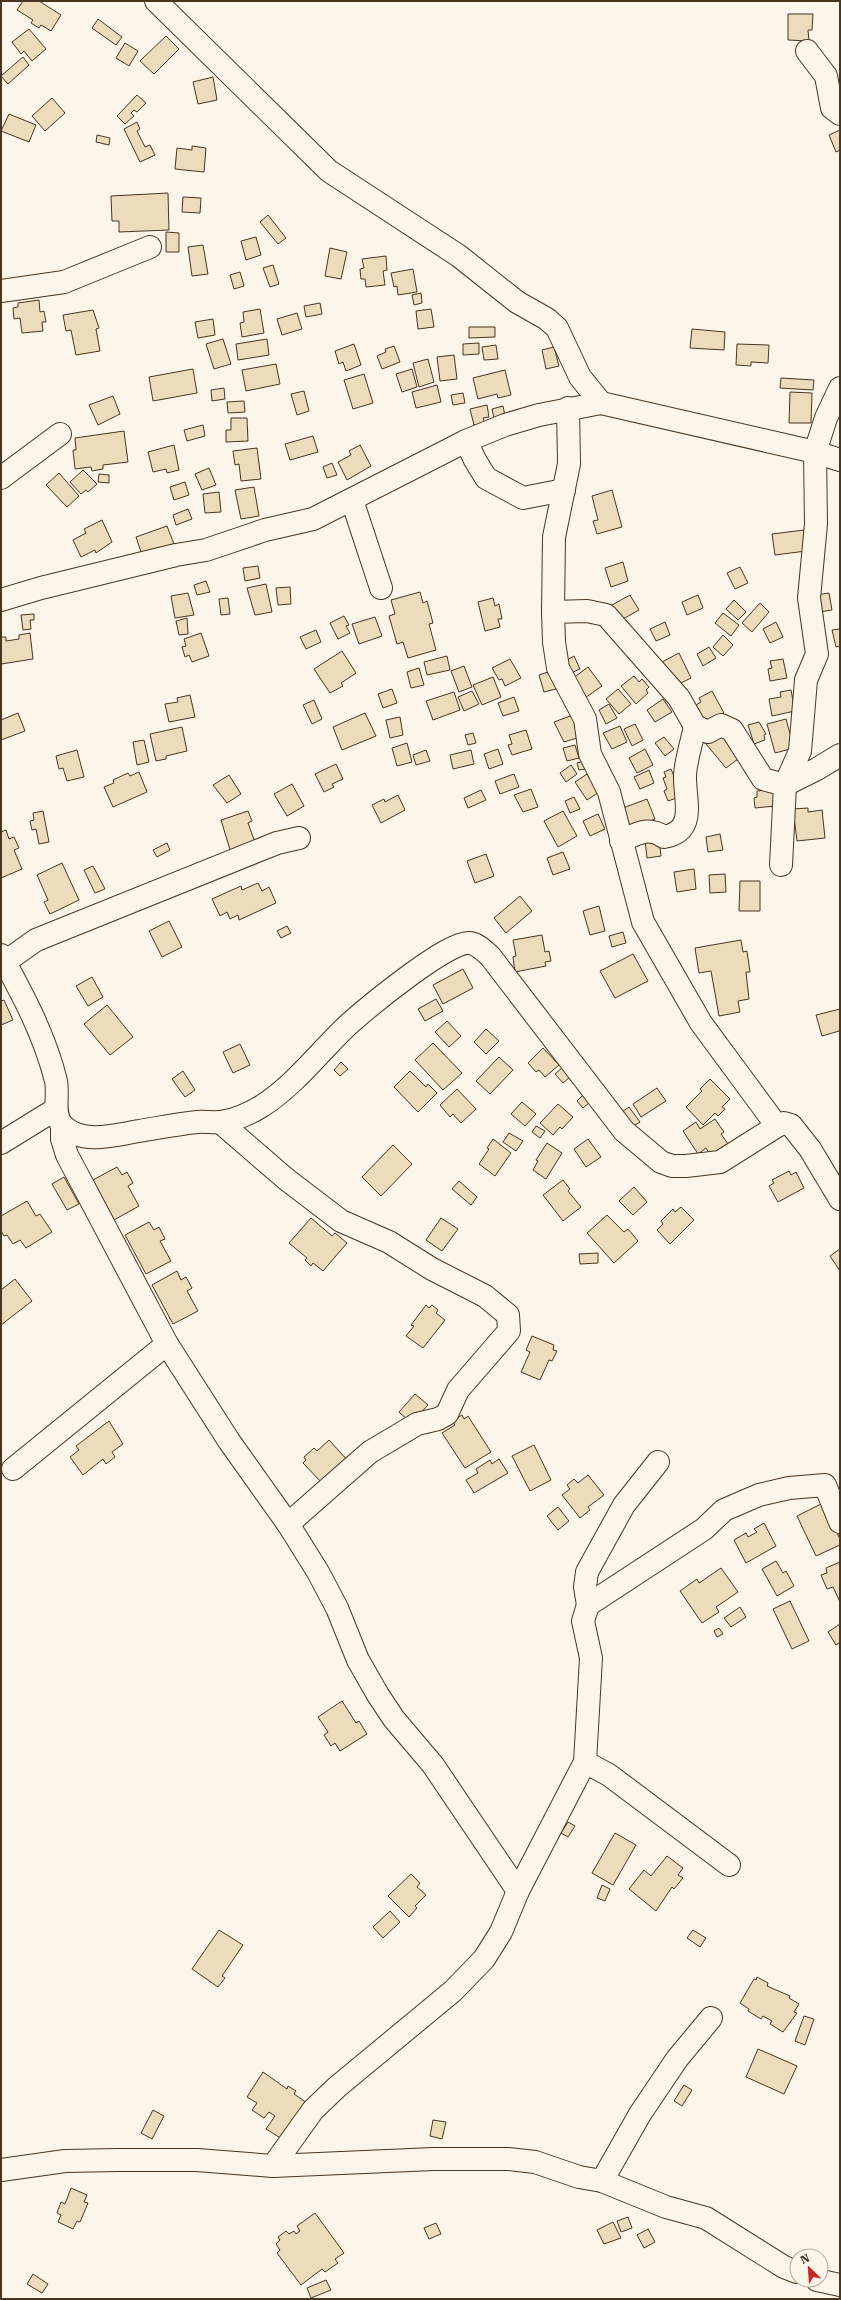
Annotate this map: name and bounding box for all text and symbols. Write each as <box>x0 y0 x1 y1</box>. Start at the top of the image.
north arrow <box>789 2248 829 2288</box>
text: N <box>798 2251 812 2267</box>

